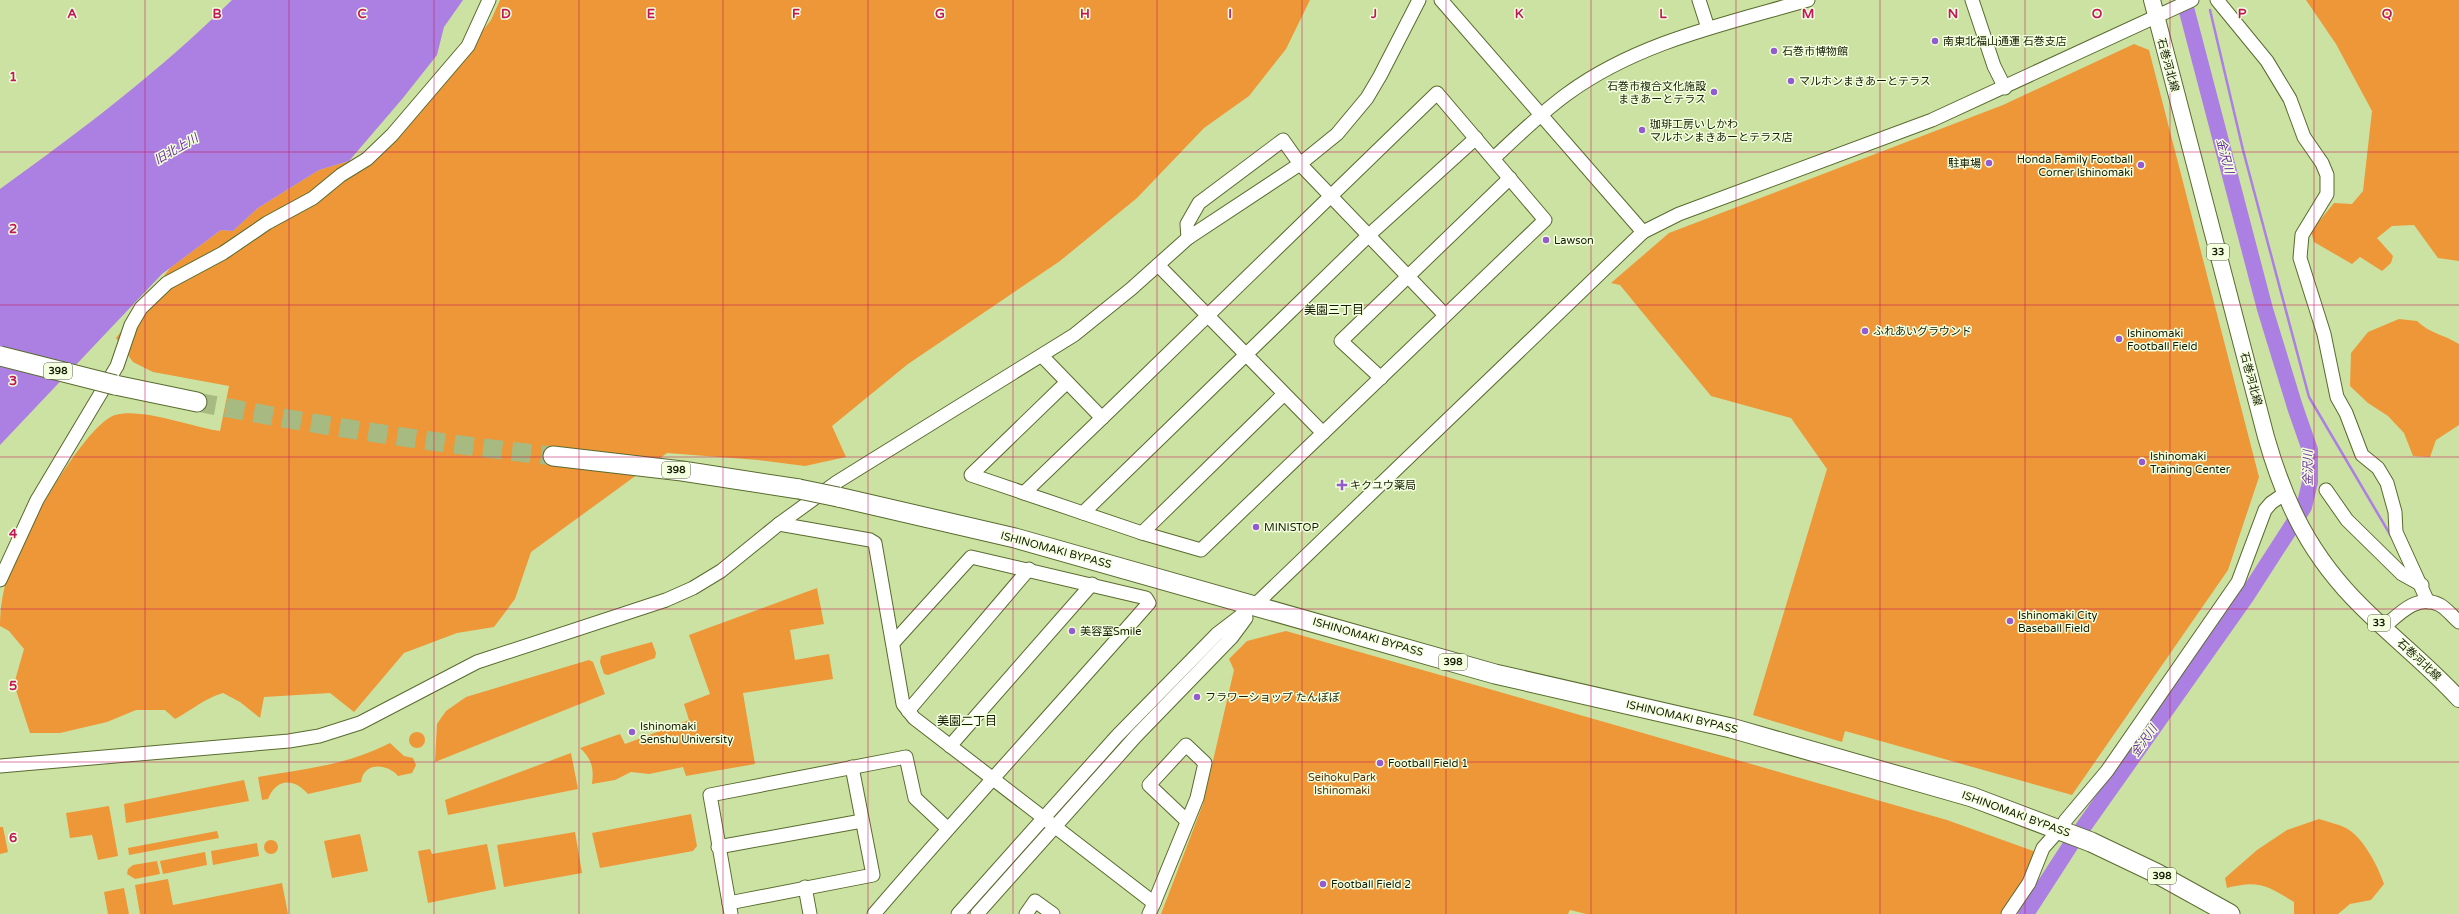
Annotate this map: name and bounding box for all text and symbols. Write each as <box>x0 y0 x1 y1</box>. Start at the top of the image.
text: A <box>67 6 77 22</box>
text: B <box>212 6 222 22</box>
text: C <box>357 6 367 22</box>
text: D <box>501 6 511 22</box>
text: E <box>647 6 655 22</box>
text: F <box>792 6 800 22</box>
text: G <box>935 6 945 22</box>
text: H <box>1080 6 1090 22</box>
text: I <box>1228 6 1232 22</box>
text: J <box>1370 6 1377 22</box>
text: K <box>1515 6 1524 22</box>
text: L <box>1659 6 1667 22</box>
text: M <box>1802 6 1814 22</box>
text: N <box>1948 6 1958 22</box>
text: O <box>2092 6 2103 22</box>
text: P <box>2238 6 2247 22</box>
text: Q <box>2382 6 2393 22</box>
place label: 南東北福山通運 石巻支店 <box>1943 35 2067 48</box>
marker: 南東北福山通運 石巻支店 <box>1930 36 1940 46</box>
street label: 石巻河北線 <box>2155 37 2181 93</box>
place label: 石巻市博物館 <box>1782 45 1848 58</box>
marker: 石巻市博物館 <box>1769 46 1779 56</box>
text: 1 <box>9 69 17 85</box>
place label: マルホンまきあーとテラス <box>1799 75 1931 88</box>
marker: マルホンまきあーとテラス <box>1786 76 1796 86</box>
place label: 石巻市複合文化施設 まきあーとテラス <box>1607 80 1706 106</box>
marker: 石巻市複合文化施設 まきあーとテラス <box>1709 87 1719 97</box>
place label: 珈琲工房いしかわ マルホンまきあーとテラス店 <box>1650 118 1793 144</box>
marker: 珈琲工房いしかわ マルホンまきあーとテラス店 <box>1637 125 1647 135</box>
water label: 旧北上川 <box>152 130 202 167</box>
water label: 金沢川 <box>2214 137 2237 177</box>
place label: Honda Family Football Corner Ishinomaki <box>2017 153 2133 179</box>
place label: 駐車場 <box>1948 157 1981 170</box>
marker: 駐車場 <box>1984 158 1994 168</box>
marker: Honda Family Football Corner Ishinomaki <box>2136 160 2146 170</box>
text: 2 <box>9 221 17 237</box>
place label: Lawson <box>1554 234 1594 247</box>
marker: Lawson <box>1541 235 1551 245</box>
road number: 33 <box>2207 244 2229 260</box>
district label: 美園三丁目 <box>1304 303 1364 317</box>
place label: ふれあいグラウンド <box>1873 325 1972 338</box>
marker: ふれあいグラウンド <box>1860 326 1870 336</box>
place label: Ishinomaki Football Field <box>2127 327 2198 353</box>
marker: Ishinomaki Football Field <box>2114 334 2124 344</box>
street label: 石巻河北線 <box>2238 351 2264 407</box>
road number: 398 <box>44 363 72 379</box>
text: 3 <box>9 373 17 389</box>
water label: 金沢川 <box>2301 448 2315 486</box>
place label: Ishinomaki Training Center <box>2150 450 2231 476</box>
marker: Ishinomaki Training Center <box>2137 457 2147 467</box>
road number: 398 <box>662 462 690 478</box>
place label: キクユウ薬局 <box>1350 479 1416 492</box>
marker: キクユウ薬局 <box>1337 480 1347 490</box>
place label: MINISTOP <box>1264 521 1319 534</box>
marker: MINISTOP <box>1251 522 1261 532</box>
text: 4 <box>9 526 18 542</box>
street label: ISHINOMAKI BYPASS <box>999 529 1113 571</box>
place label: Ishinomaki City Baseball Field <box>2018 609 2098 635</box>
street label: ISHINOMAKI BYPASS <box>1311 615 1425 659</box>
road number: 33 <box>2368 615 2390 631</box>
marker: Ishinomaki City Baseball Field <box>2005 616 2015 626</box>
place label: 美容室Smile <box>1080 625 1142 638</box>
marker: 美容室Smile <box>1067 626 1077 636</box>
street label: 石巻河北線 <box>2394 636 2444 684</box>
road number: 398 <box>1439 654 1467 670</box>
text: 5 <box>9 678 17 694</box>
place label: フラワーショップ たんぽぽ <box>1205 691 1340 704</box>
marker: フラワーショップ たんぽぽ <box>1192 692 1202 702</box>
street label: ISHINOMAKI BYPASS <box>1625 698 1739 736</box>
district label: 美園二丁目 <box>937 714 997 728</box>
place label: Ishinomaki Senshu University <box>640 720 733 746</box>
water label: 金沢川 <box>2128 721 2161 760</box>
marker: Ishinomaki Senshu University <box>627 727 637 737</box>
place label: Football Field 1 <box>1388 757 1468 770</box>
marker: Football Field 1 <box>1375 758 1385 768</box>
park label: Seihoku Park Ishinomaki <box>1308 771 1376 797</box>
street label: ISHINOMAKI BYPASS <box>1960 788 2072 840</box>
text: 6 <box>9 830 17 846</box>
road number: 398 <box>2148 868 2176 884</box>
place label: Football Field 2 <box>1331 878 1411 891</box>
marker: Football Field 2 <box>1318 879 1328 889</box>

